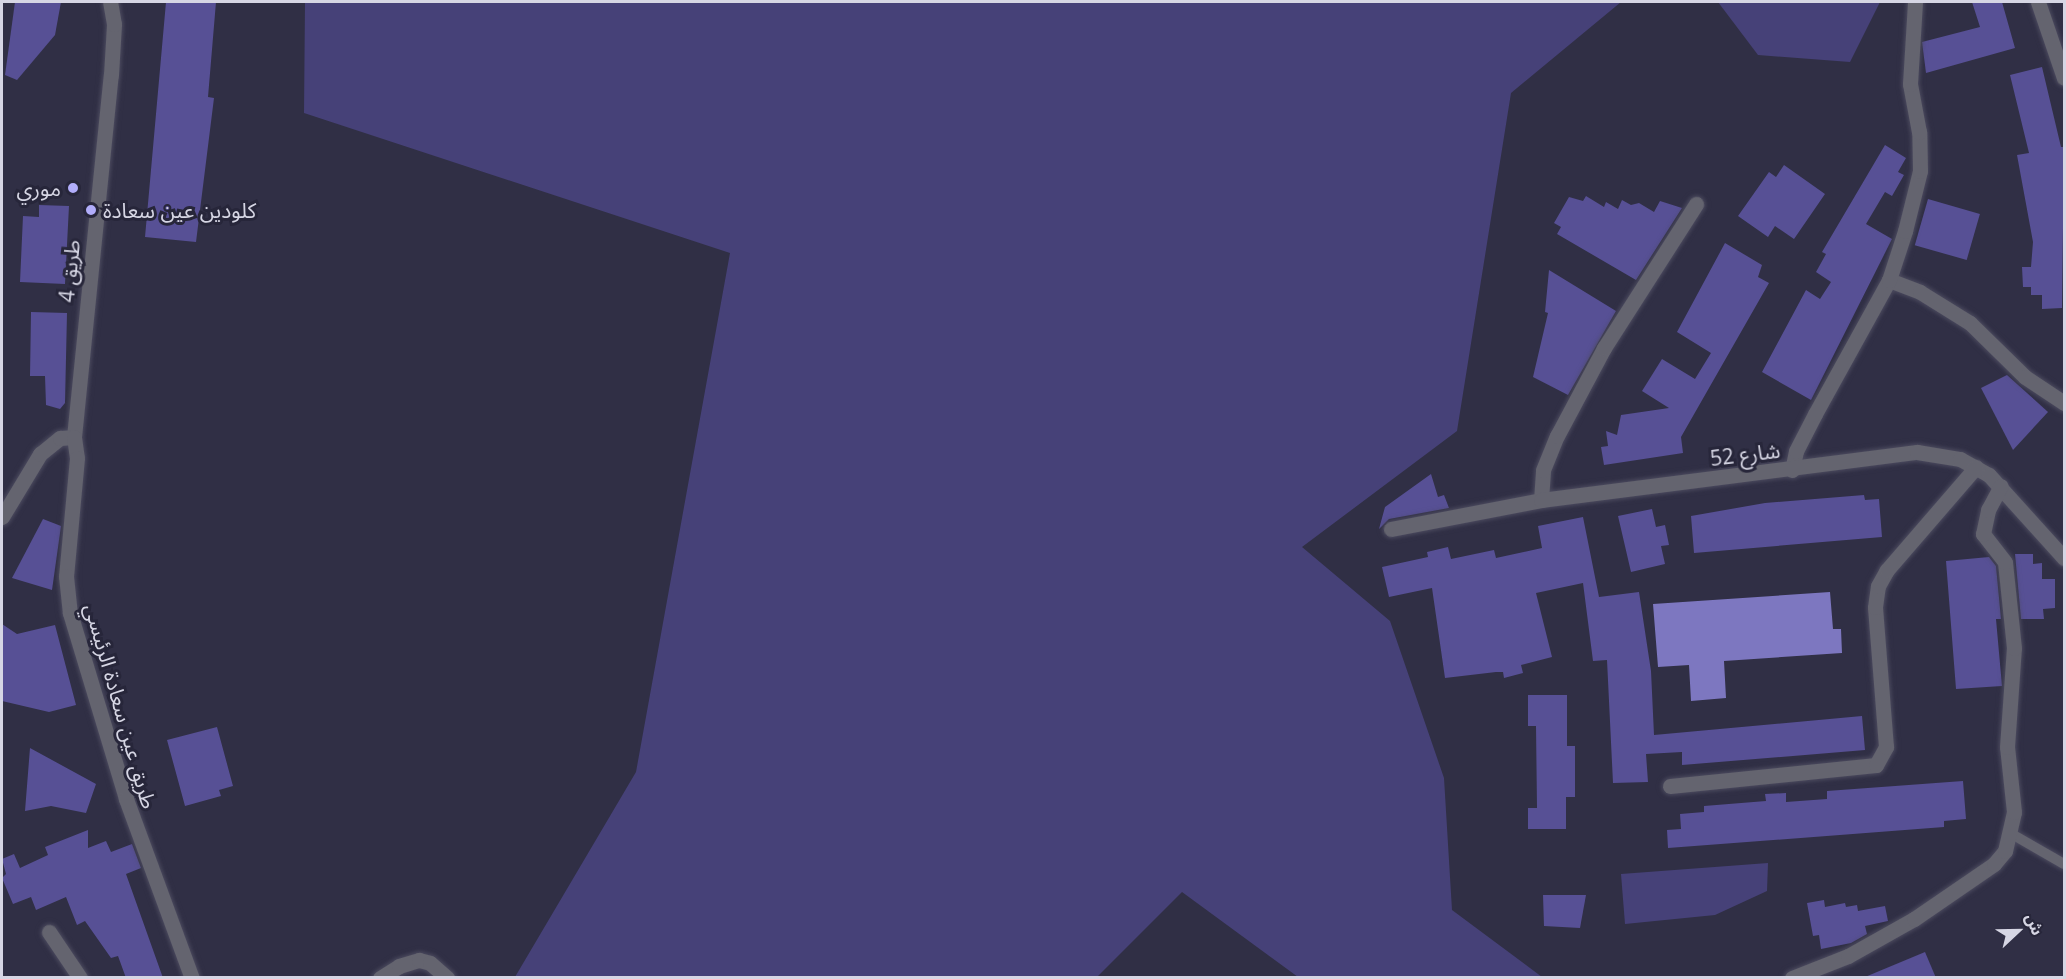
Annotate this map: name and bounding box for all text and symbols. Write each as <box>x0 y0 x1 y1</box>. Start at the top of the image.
place label: موري <box>16 175 61 201</box>
marker: موري <box>66 181 80 195</box>
place label: كلودين عين سعادة <box>103 197 256 223</box>
marker: كلودين عين سعادة <box>84 203 98 217</box>
street label: طريق 4 <box>53 239 85 303</box>
street label: شارع 52 <box>1709 437 1781 471</box>
street label: طريق عين سعادة الرئيسي <box>80 601 162 811</box>
north arrow <box>1988 901 2048 961</box>
text: ش <box>2020 910 2049 939</box>

